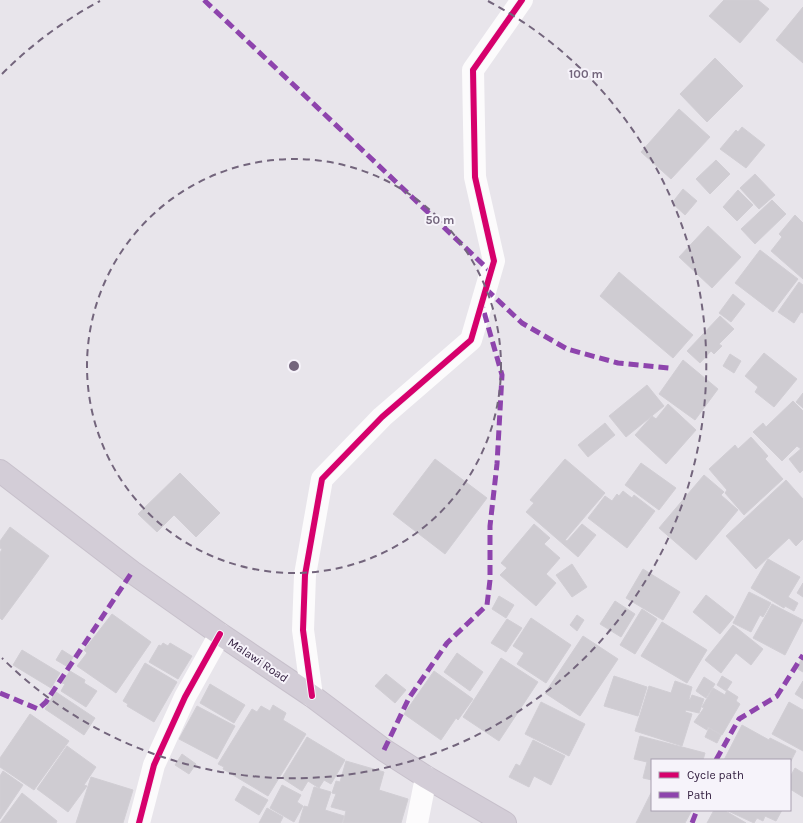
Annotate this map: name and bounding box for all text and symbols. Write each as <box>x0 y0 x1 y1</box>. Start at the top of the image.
text: 100 m <box>569 67 603 81</box>
text: 50 m <box>426 213 455 227</box>
centre of rings <box>287 359 301 373</box>
street label: Malawi Road <box>225 635 291 685</box>
legend <box>651 759 791 811</box>
text: Cycle path <box>687 768 744 782</box>
text: Path <box>687 788 712 802</box>

